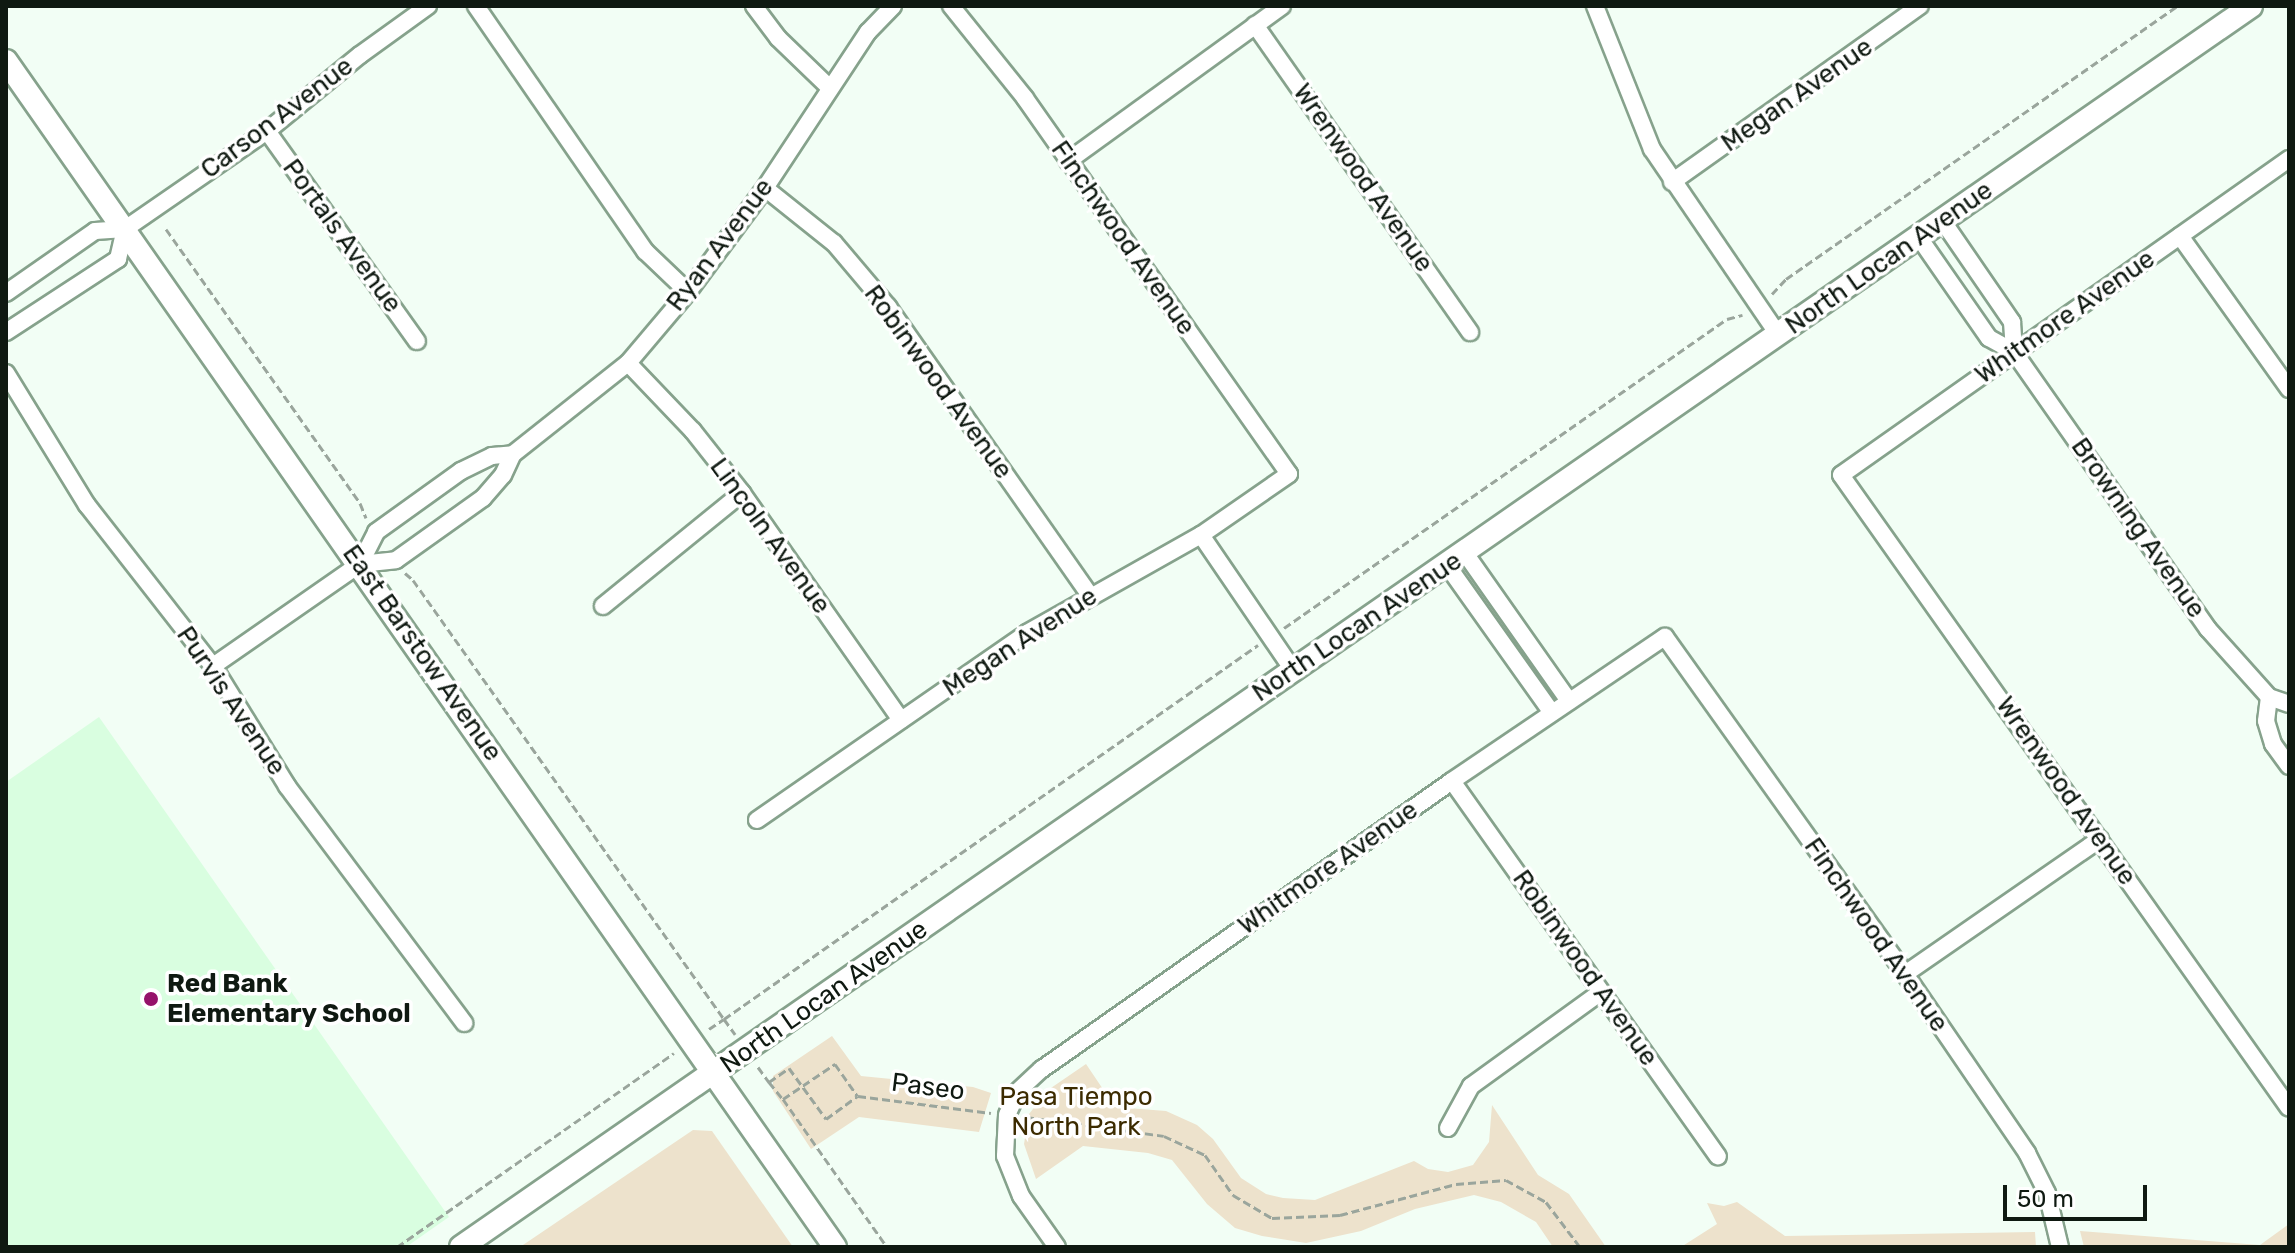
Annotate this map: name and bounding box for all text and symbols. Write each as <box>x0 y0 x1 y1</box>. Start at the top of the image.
street label: Megan Avenue <box>1715 31 1879 159</box>
street label: Carson Avenue <box>195 50 359 186</box>
street label: Wrenwood Avenue <box>1286 78 1440 278</box>
street label: Finchwood Avenue <box>1044 135 1202 341</box>
street label: Portals Avenue <box>276 153 408 319</box>
street label: Ryan Avenue <box>660 172 780 318</box>
street label: North Locan Avenue <box>1779 175 1999 341</box>
street label: Whitmore Avenue <box>1969 243 2161 391</box>
street label: Robinwood Avenue <box>857 279 1019 485</box>
street label: Browning Avenue <box>2064 432 2212 624</box>
street label: Lincoln Avenue <box>703 452 837 620</box>
street label: East Barstow Avenue <box>335 538 509 768</box>
street label: North Locan Avenue <box>1246 545 1468 709</box>
street label: Megan Avenue <box>937 580 1103 704</box>
street label: Purvis Avenue <box>170 620 292 782</box>
street label: Wrenwood Avenue <box>1989 691 2143 891</box>
street label: Whitmore Avenue <box>1232 794 1424 942</box>
street label: Finchwood Avenue <box>1797 832 1955 1038</box>
street label: Robinwood Avenue <box>1506 864 1664 1072</box>
street label: North Locan Avenue <box>714 914 934 1080</box>
place label: Red Bank Elementary School <box>167 968 411 1030</box>
marker: Red Bank Elementary School <box>142 990 160 1008</box>
street label: Paseo <box>890 1067 966 1107</box>
park label: Pasa Tiempo North Park <box>999 1081 1153 1142</box>
scale bar <box>2007 1169 2151 1219</box>
text: 50 m <box>2017 1185 2074 1213</box>

